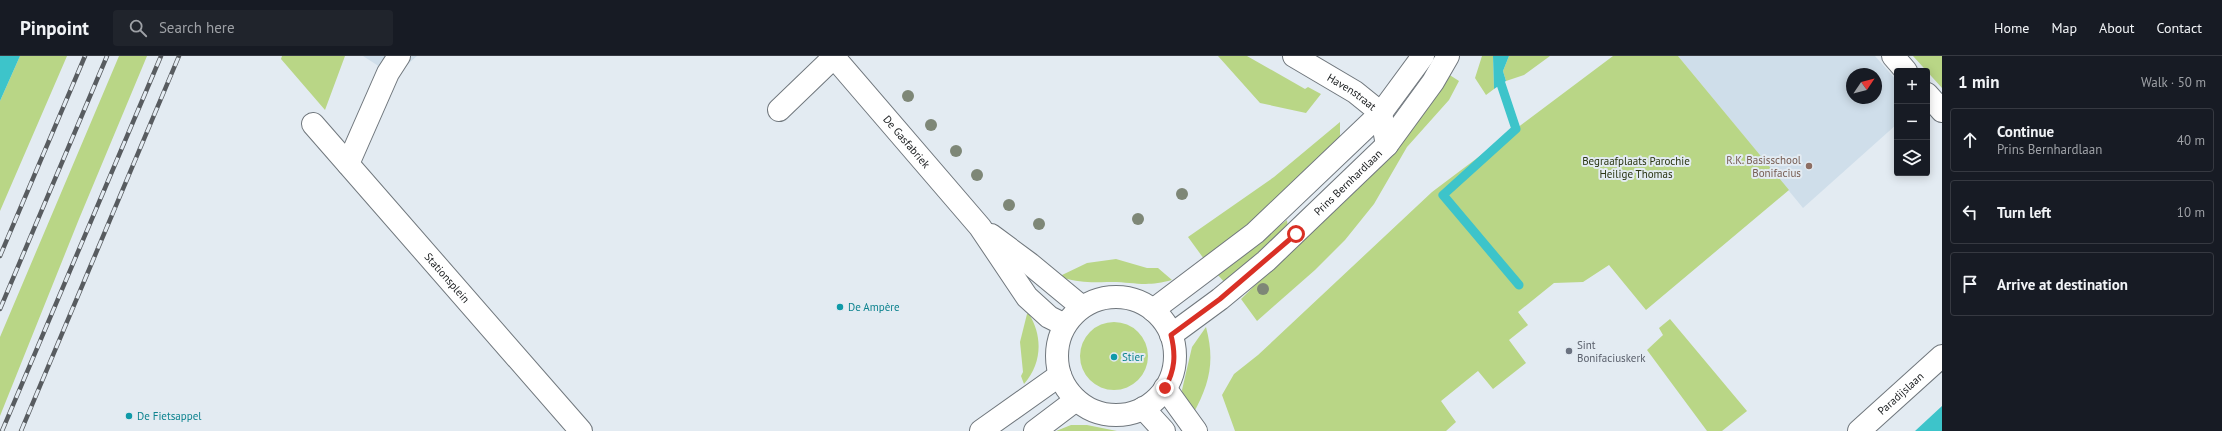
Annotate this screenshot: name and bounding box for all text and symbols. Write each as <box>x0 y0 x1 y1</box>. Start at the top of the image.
search box <box>113 10 393 46</box>
text: Pinpoint <box>20 16 89 40</box>
icon: search <box>127 17 149 39</box>
text: Search here <box>159 18 235 37</box>
text: Home <box>1994 19 2029 37</box>
text: Map <box>2051 19 2077 37</box>
text: About <box>2099 19 2135 37</box>
text: Contact <box>2157 19 2202 37</box>
north arrow <box>1846 68 1882 104</box>
map controls <box>1894 68 1930 176</box>
button: + <box>1894 68 1930 104</box>
street label: Havenstraat <box>1325 70 1379 114</box>
text: 1 min <box>1958 71 1999 93</box>
text: Walk · 50 m <box>2141 74 2206 91</box>
button: − <box>1894 104 1930 140</box>
street label: De Gasfabriek <box>880 112 934 171</box>
text: Continue <box>1997 122 2054 141</box>
icon: ahead <box>1959 129 1981 151</box>
text: 40 m <box>2177 132 2205 149</box>
button: layers <box>1894 140 1930 176</box>
text: Prins Bernhardlaan <box>1997 141 2102 158</box>
street label: Prins Bernhardlaan <box>1311 146 1385 218</box>
place label: R.K. Basisschool Bonifacius <box>1726 153 1802 180</box>
park label: Begraafplaats Parochie Heilige Thomas <box>1582 154 1690 181</box>
marker: R.K. Basisschool Bonifacius <box>1804 161 1814 171</box>
icon: left <box>1959 201 1981 223</box>
text: Turn left <box>1997 203 2051 222</box>
text: 10 m <box>2177 204 2205 221</box>
route start <box>1287 225 1305 243</box>
street label: Stationsplein <box>421 250 473 306</box>
icon: arrive <box>1959 273 1981 295</box>
text: Arrive at destination <box>1997 275 2128 294</box>
place label: De Ampère <box>848 300 900 314</box>
marker: De Ampère <box>835 302 845 312</box>
place label: Sint Bonifaciuskerk <box>1577 338 1646 365</box>
marker: Sint Bonifaciuskerk <box>1564 346 1574 356</box>
place label: Stier <box>1122 350 1144 364</box>
marker: Stier <box>1109 352 1119 362</box>
street label: Paradijslaan <box>1875 369 1926 418</box>
route end <box>1156 379 1174 397</box>
place label: De Fietsappel <box>137 409 202 423</box>
marker: De Fietsappel <box>124 411 134 421</box>

